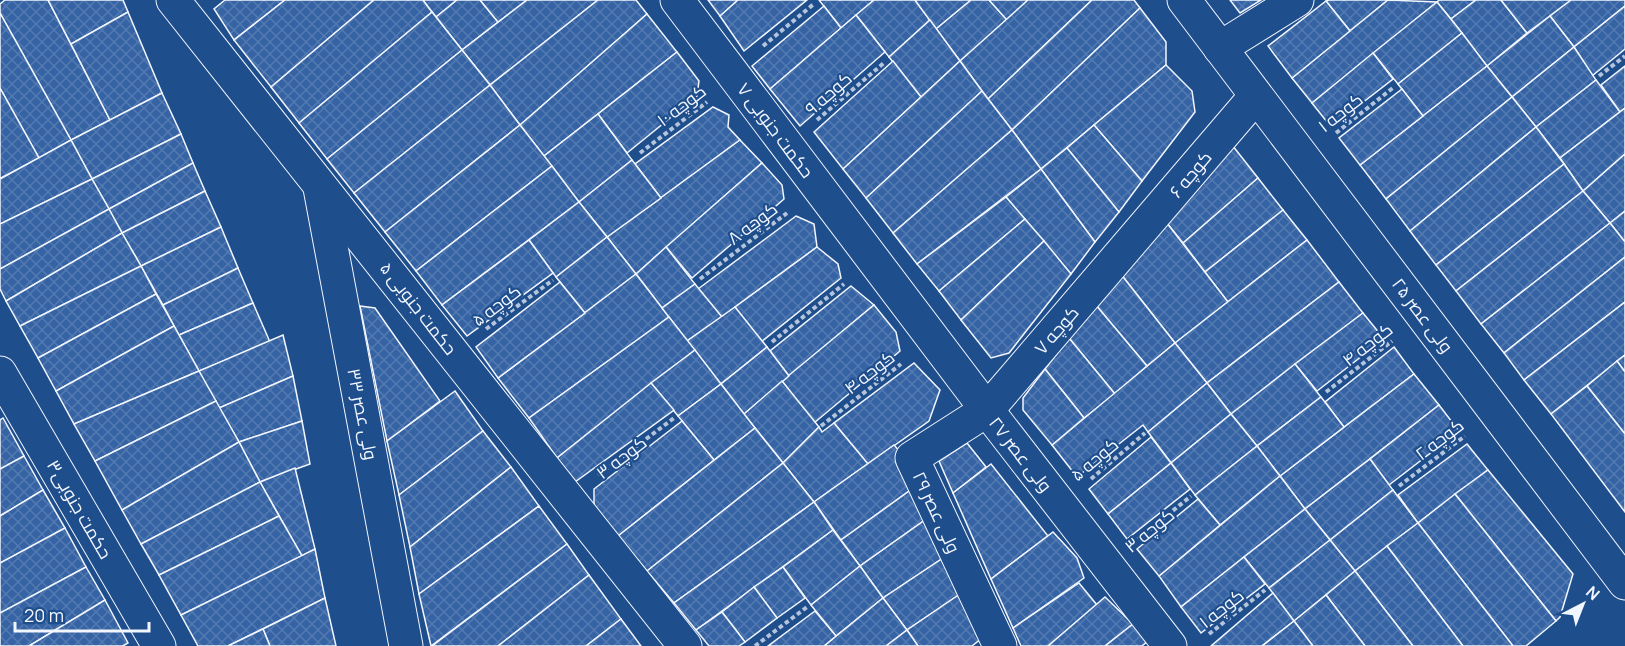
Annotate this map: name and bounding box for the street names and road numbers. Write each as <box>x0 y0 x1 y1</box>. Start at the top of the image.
street label: کوچه ۹ <box>799 66 857 121</box>
street label: حکمت جنوبی ۷ <box>732 77 820 183</box>
street label: کوچه ۱۰ <box>652 79 711 132</box>
street label: کوچه ۱ <box>1312 87 1368 138</box>
street label: کوچه ۶ <box>1163 146 1217 203</box>
street label: کوچه ۸ <box>722 196 783 251</box>
street label: حکمت جنوبی ۵ <box>375 256 463 360</box>
street label: ولی عصر ۲۵ <box>1387 273 1459 357</box>
street label: کوچه ۵ <box>467 279 526 332</box>
street label: کوچه ۷ <box>1028 301 1084 360</box>
street label: کوچه ۴ <box>1337 317 1398 372</box>
street label: کوچه ۴ <box>839 345 900 400</box>
street label: ولی عصر ۳۳ <box>342 366 384 462</box>
street label: ولی عصر ۲۷ <box>984 411 1058 497</box>
street label: کوچه ۲ <box>1410 413 1469 466</box>
street label: کوچه ۳ <box>591 430 652 485</box>
street label: کوچه ۵ <box>1065 432 1124 487</box>
street label: حکمت جنوبی۳ <box>42 455 118 563</box>
street label: ولی عصر ۲۹ <box>908 467 966 557</box>
street label: کوچه ۳ <box>1119 502 1180 558</box>
street label: کوچه ۱ <box>1193 583 1249 634</box>

